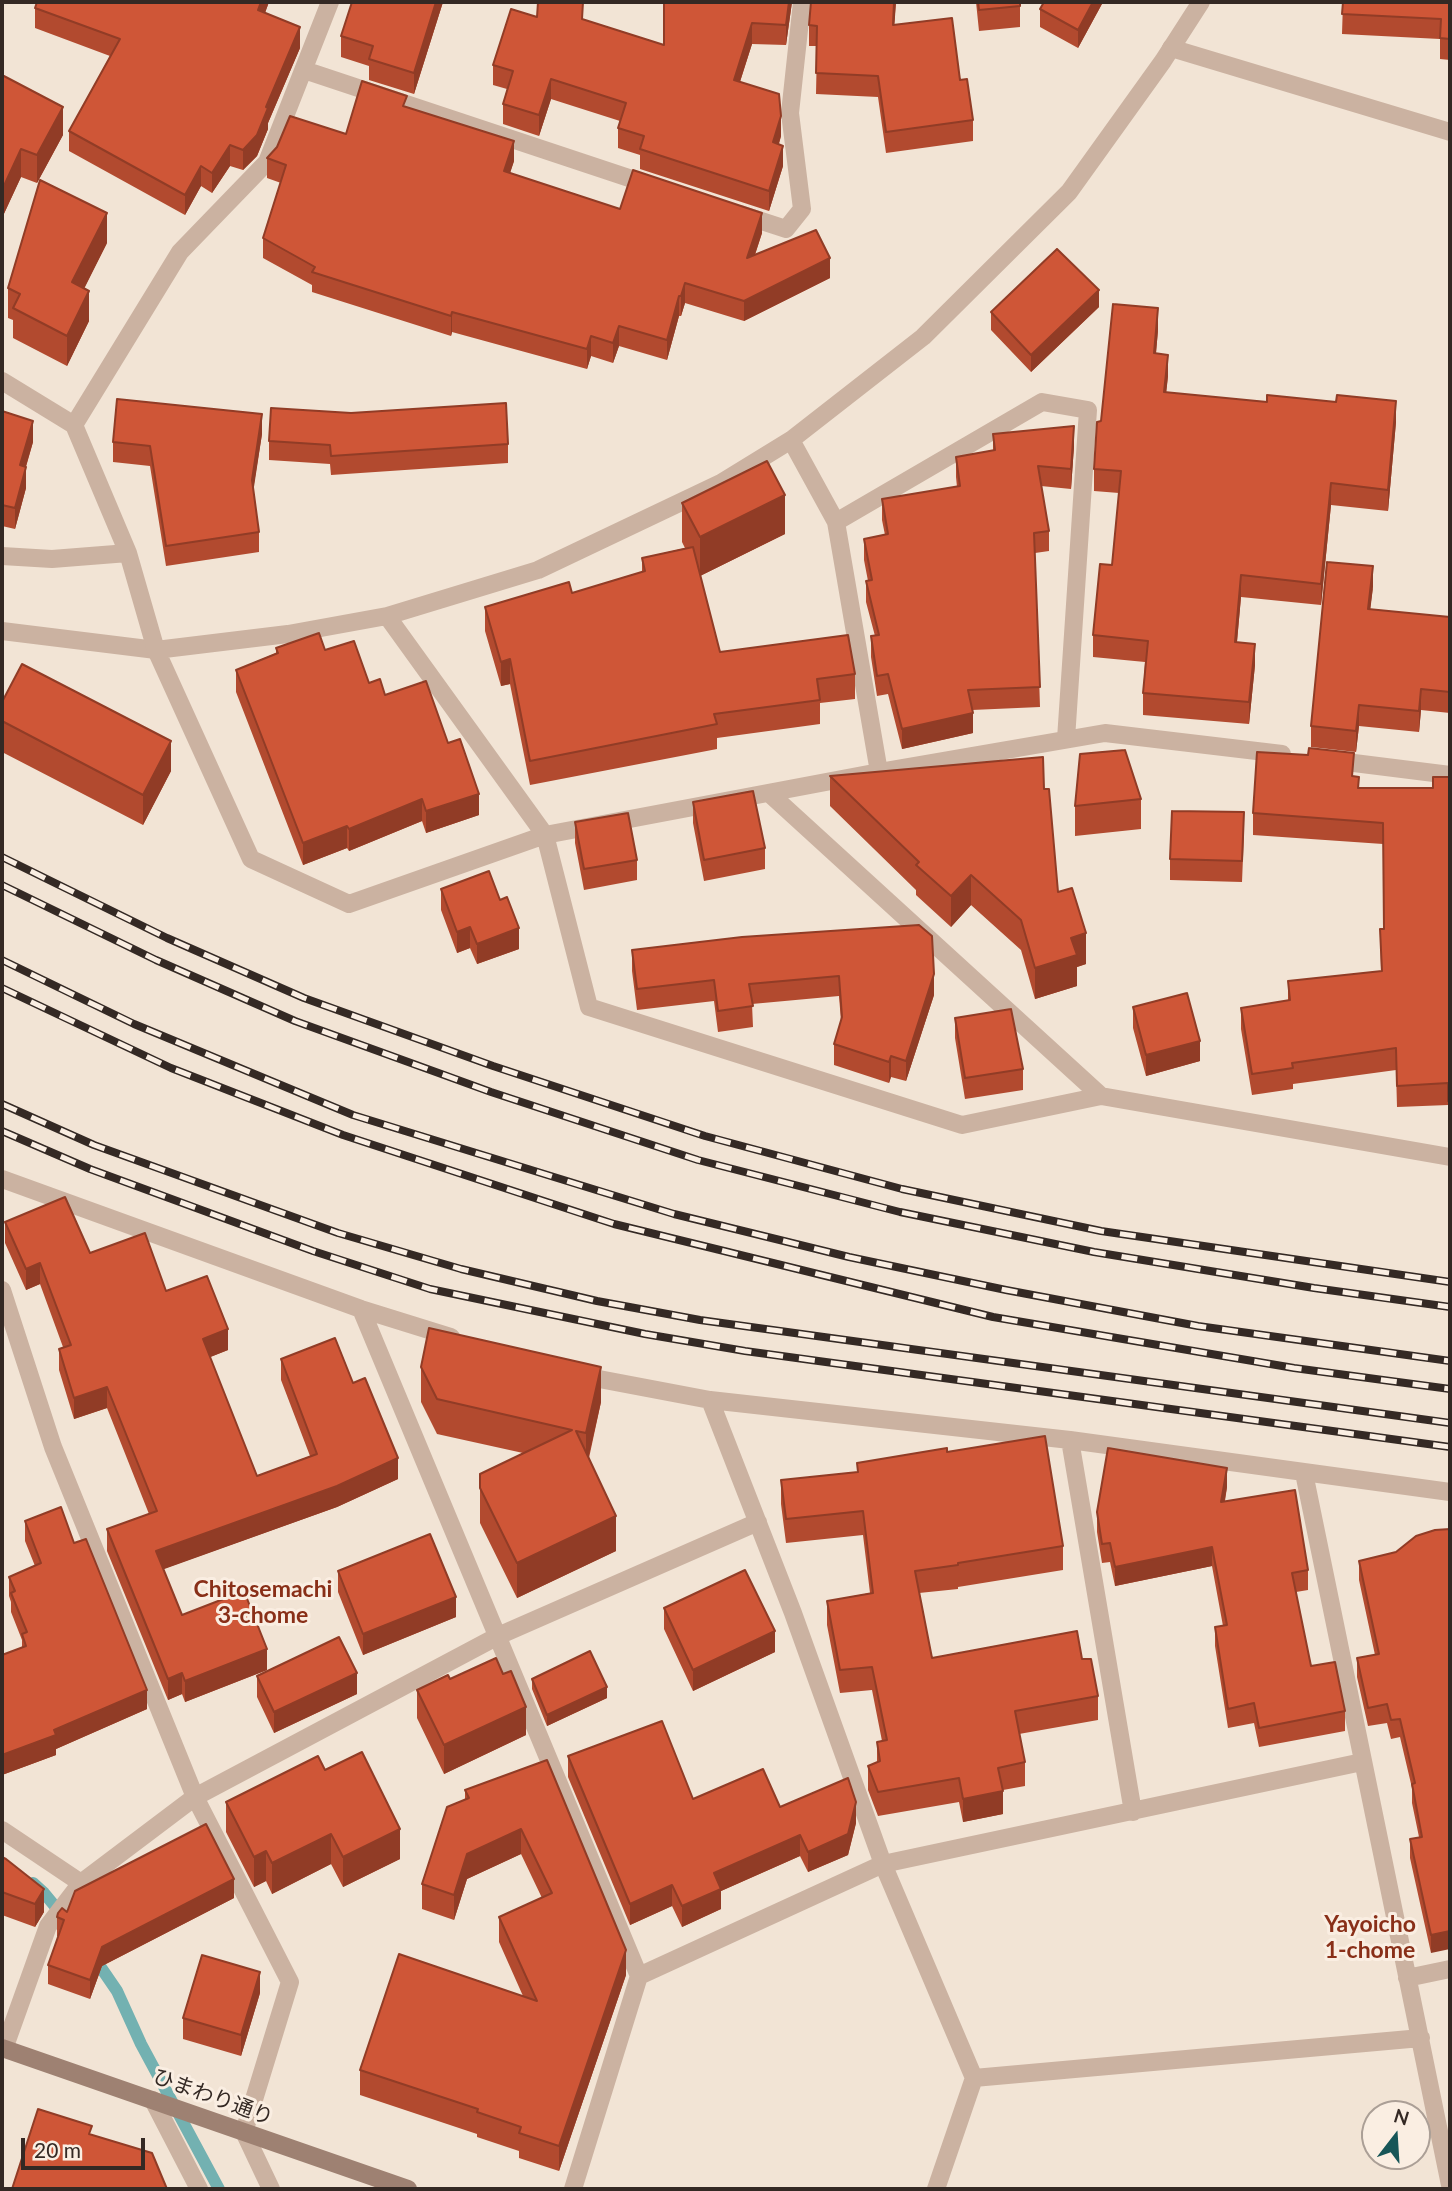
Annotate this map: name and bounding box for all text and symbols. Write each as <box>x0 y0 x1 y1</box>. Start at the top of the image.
district label: Chitosemachi 3-chome <box>194 1576 332 1630</box>
district label: Yayoicho 1-chome <box>1324 1911 1416 1965</box>
street label: ひまわり通り <box>149 2064 277 2130</box>
north arrow <box>1361 2100 1431 2170</box>
text: N <box>1391 2103 1412 2129</box>
scale bar <box>24 2124 149 2168</box>
text: 20 m <box>34 2137 81 2162</box>

